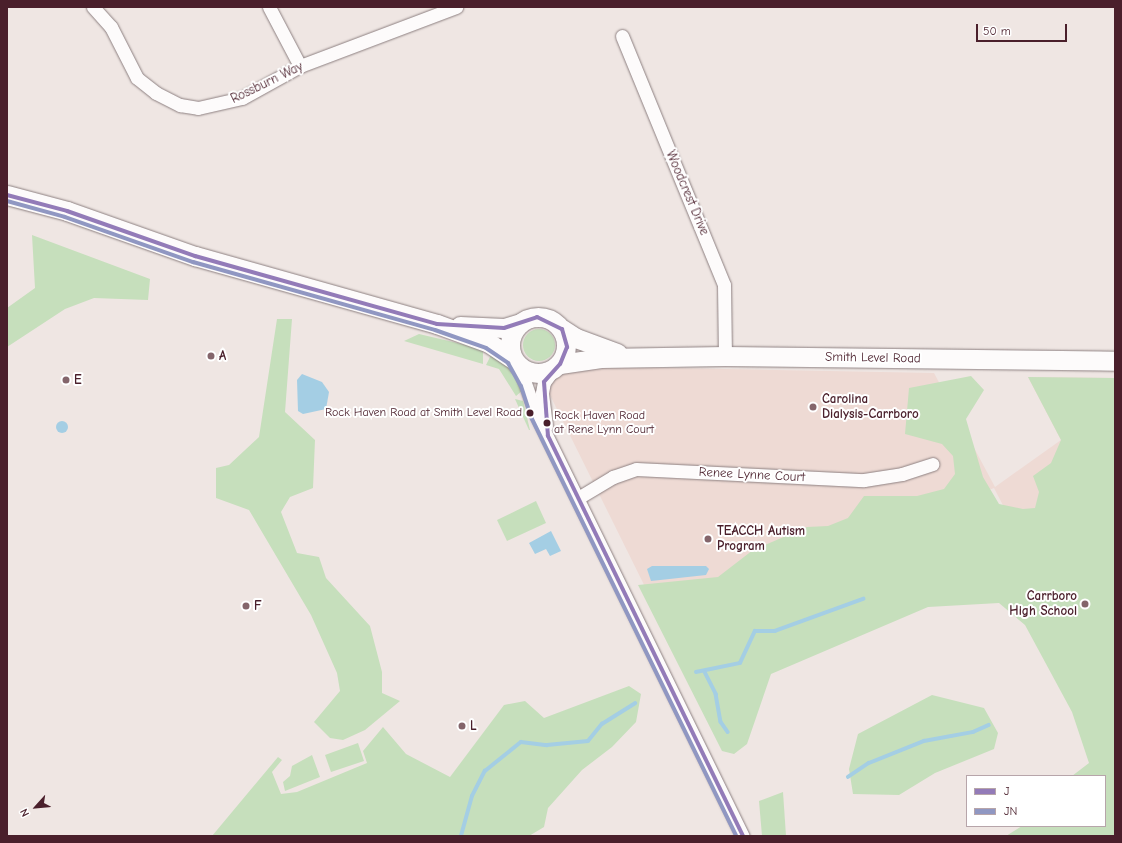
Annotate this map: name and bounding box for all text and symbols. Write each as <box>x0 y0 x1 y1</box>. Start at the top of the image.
scale bar <box>978 16 1069 42</box>
text: 50 m <box>983 24 1011 38</box>
street label: Rossburn Way <box>228 59 306 107</box>
street label: Woodcrest Drive <box>662 148 712 238</box>
place label: A <box>219 348 226 364</box>
street label: Smith Level Road <box>825 349 921 367</box>
marker: A <box>206 351 216 361</box>
place label: E <box>74 372 82 388</box>
marker: E <box>61 375 71 385</box>
place label: Carolina Dialysis-Carrboro <box>822 392 919 423</box>
marker: Carolina Dialysis-Carrboro <box>807 401 819 413</box>
place label: Rock Haven Road at Smith Level Road <box>325 406 522 420</box>
marker: Rock Haven Road at Smith Level Road <box>525 408 535 418</box>
place label: Rock Haven Road at Rene Lynn Court <box>554 409 654 437</box>
marker: Rock Haven Road at Rene Lynn Court <box>542 418 552 428</box>
street label: Renee Lynne Court <box>698 464 806 486</box>
place label: TEACCH Autism Program <box>717 524 805 555</box>
marker: TEACCH Autism Program <box>702 533 714 545</box>
place label: Carrboro High School <box>1009 589 1077 620</box>
place label: F <box>254 598 262 614</box>
marker: Carrboro High School <box>1080 599 1090 609</box>
marker: F <box>241 601 251 611</box>
place label: L <box>470 718 477 734</box>
marker: L <box>457 721 467 731</box>
legend <box>966 775 1106 827</box>
text: J <box>1004 784 1009 798</box>
north arrow <box>16 787 56 827</box>
text: JN <box>1004 804 1017 818</box>
text: N <box>17 807 32 819</box>

